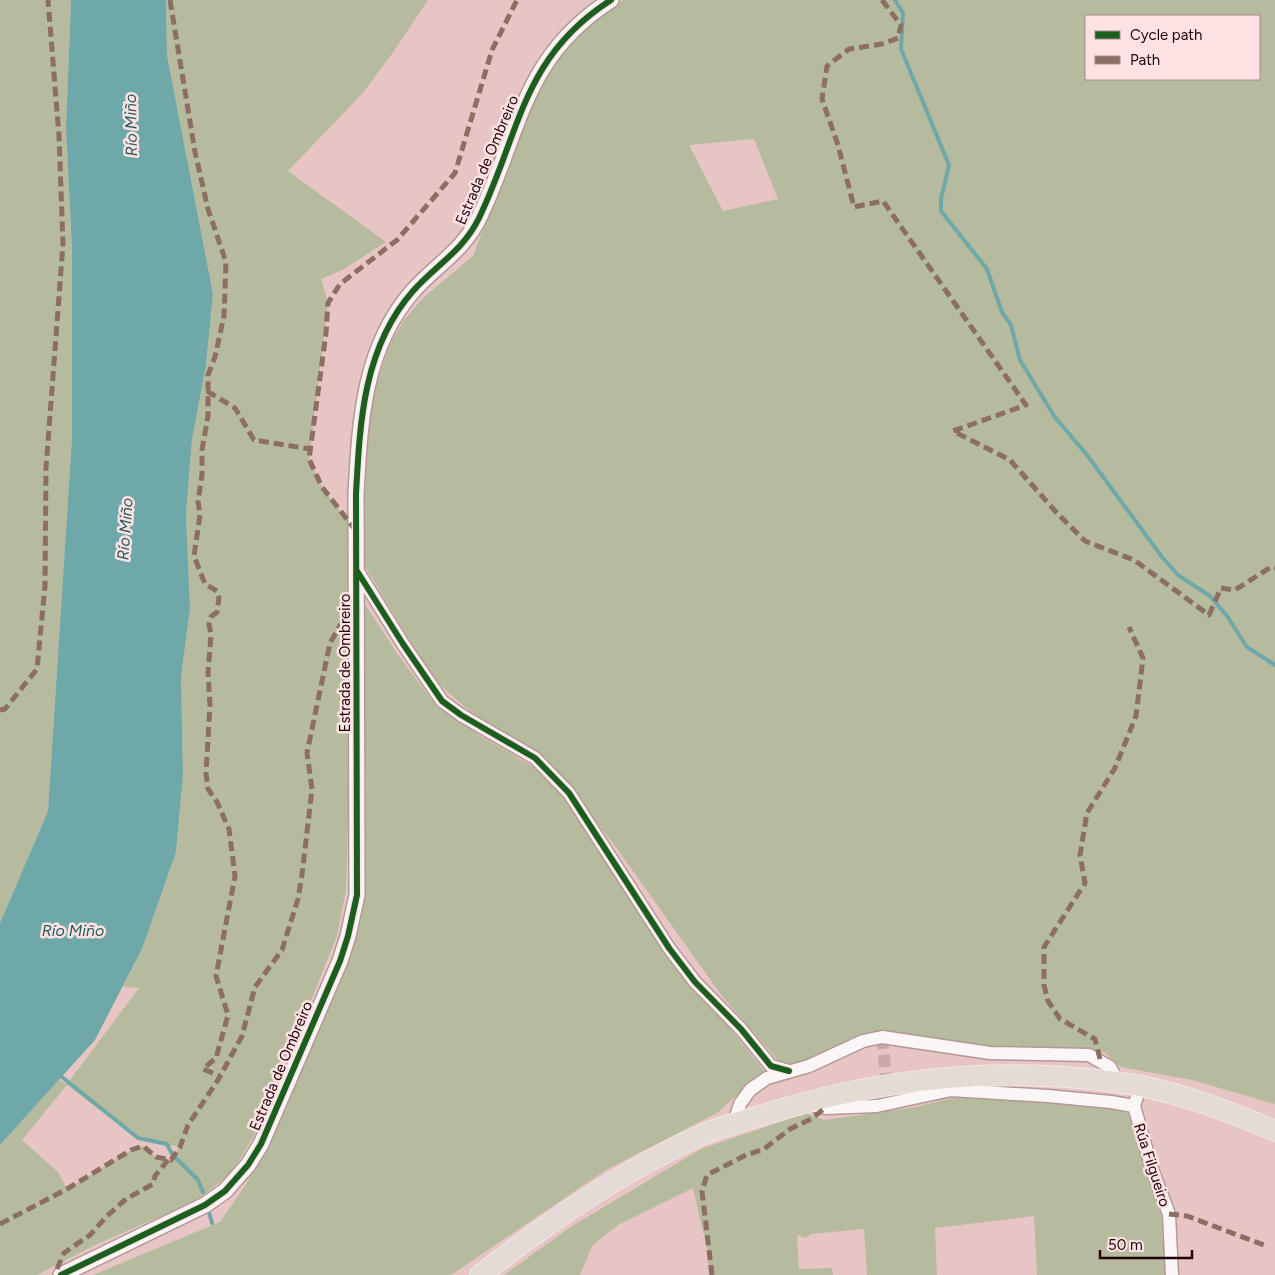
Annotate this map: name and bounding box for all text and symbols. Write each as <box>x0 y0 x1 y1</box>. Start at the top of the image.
legend <box>1085 15 1260 80</box>
text: Cycle path <box>1130 26 1202 44</box>
text: Path <box>1130 51 1160 69</box>
street label: Estrada de Ombreiro <box>452 92 523 227</box>
water label: Río Miño <box>121 94 141 156</box>
water label: Río Miño <box>113 497 137 561</box>
street label: Estrada de Ombreiro <box>336 593 354 732</box>
water label: Río Miño <box>42 921 104 940</box>
street label: Estrada de Ombreiro <box>246 998 317 1133</box>
street label: Rúa Filgueiro <box>1130 1121 1174 1209</box>
scale bar <box>1100 1228 1192 1260</box>
text: 50 m <box>1108 1236 1143 1254</box>

